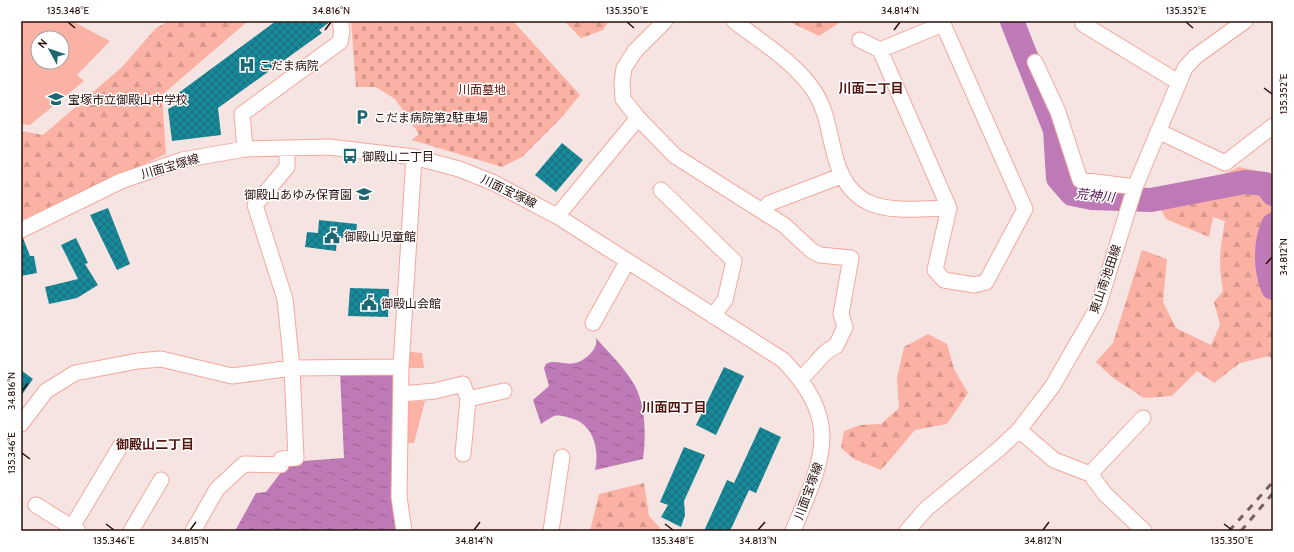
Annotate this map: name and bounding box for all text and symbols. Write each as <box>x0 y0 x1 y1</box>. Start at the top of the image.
text: 135.348°E <box>47 4 89 17</box>
text: 34.816°N <box>312 4 350 17</box>
text: 135.350°E <box>606 4 649 17</box>
text: 34.814°N <box>881 4 919 17</box>
text: 135.352°E <box>1166 4 1207 17</box>
north arrow <box>30 30 70 70</box>
text: N <box>34 36 50 51</box>
hospital icon: こだま病院 <box>238 56 256 74</box>
place label: こだま病院 <box>259 58 319 73</box>
text: 135.352°E <box>1277 73 1290 114</box>
district label: 川面二丁目 <box>838 80 904 96</box>
park label: 川面墓地 <box>458 82 506 97</box>
school or university icon: 宝塚市立御殿山中学校 <box>47 90 65 108</box>
place label: 宝塚市立御殿山中学校 <box>68 92 188 107</box>
parking icon: こだま病院第2駐車場 <box>353 108 371 126</box>
place label: こだま病院第2駐車場 <box>374 110 488 125</box>
bus stop icon: 御殿山二丁目 <box>341 147 359 165</box>
place label: 御殿山二丁目 <box>362 149 434 164</box>
street label: 川面宝塚線 <box>139 151 201 181</box>
street label: 川面宝塚線 <box>479 171 539 211</box>
school or university icon: 御殿山あゆみ保育園 <box>355 185 373 203</box>
water label: 荒神川 <box>1075 185 1117 205</box>
place label: 御殿山あゆみ保育園 <box>244 187 352 202</box>
public building icon: 御殿山児童館 <box>323 227 341 245</box>
place label: 御殿山児童館 <box>344 229 416 244</box>
text: 34.812°N <box>1277 238 1290 276</box>
street label: 東山南池田線 <box>1086 243 1124 315</box>
public building icon: 御殿山会館 <box>360 294 378 312</box>
place label: 御殿山会館 <box>381 296 441 311</box>
text: 34.816°N <box>5 372 18 410</box>
district label: 川面四丁目 <box>641 399 707 415</box>
text: 135.346°E <box>5 432 18 474</box>
district label: 御殿山二丁目 <box>116 436 194 452</box>
street label: 川面宝塚線 <box>791 460 825 522</box>
text: 135.346°E <box>93 534 135 547</box>
text: 34.815°N <box>171 534 209 547</box>
text: 34.814°N <box>455 534 493 547</box>
text: 135.348°E <box>652 534 694 547</box>
text: 34.813°N <box>739 534 777 547</box>
text: 34.812°N <box>1024 534 1062 547</box>
text: 135.350°E <box>1211 534 1254 547</box>

